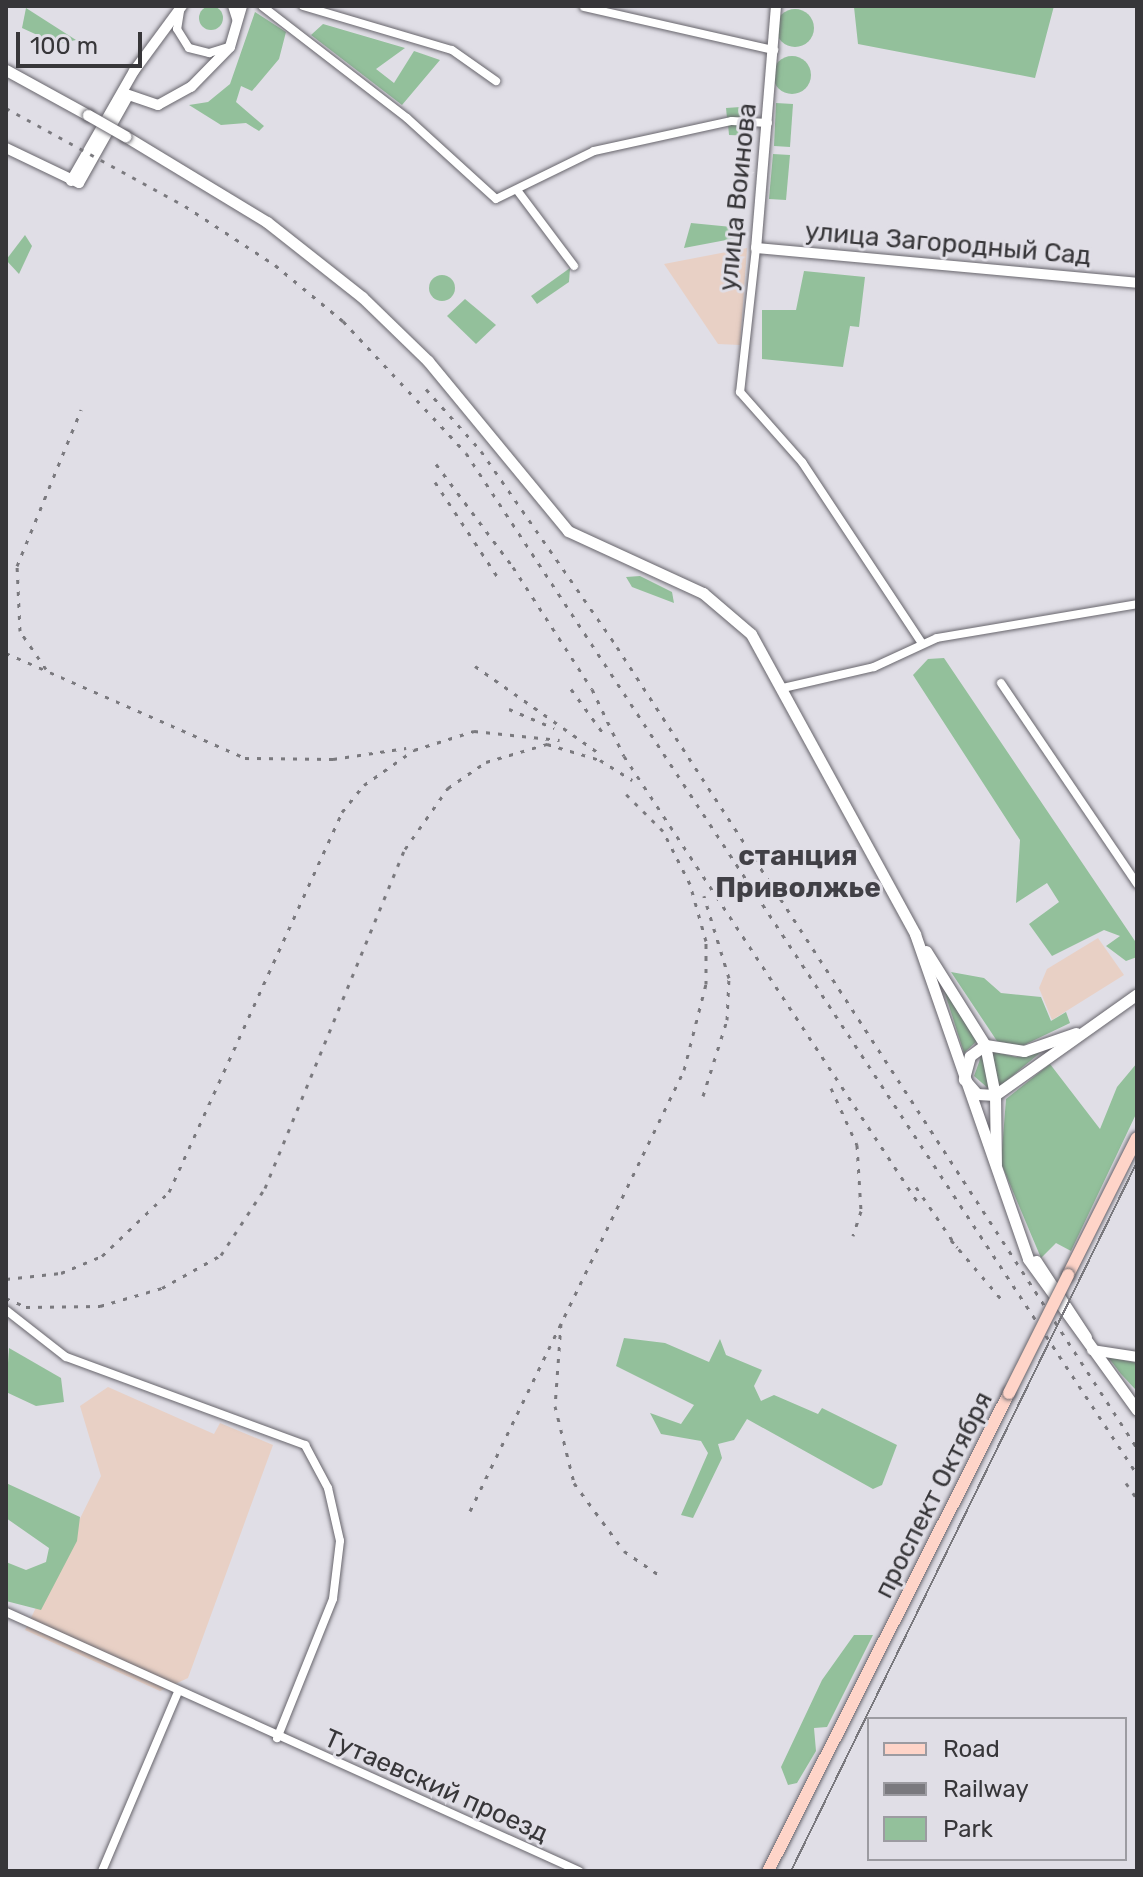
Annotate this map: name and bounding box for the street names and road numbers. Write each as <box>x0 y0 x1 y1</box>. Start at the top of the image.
street label: улица Воинова <box>713 101 763 293</box>
street label: улица Загородный Сад <box>804 216 1092 272</box>
street label: проспект Октября <box>868 1387 1000 1603</box>
street label: Тутаевский проезд <box>319 1723 553 1849</box>

